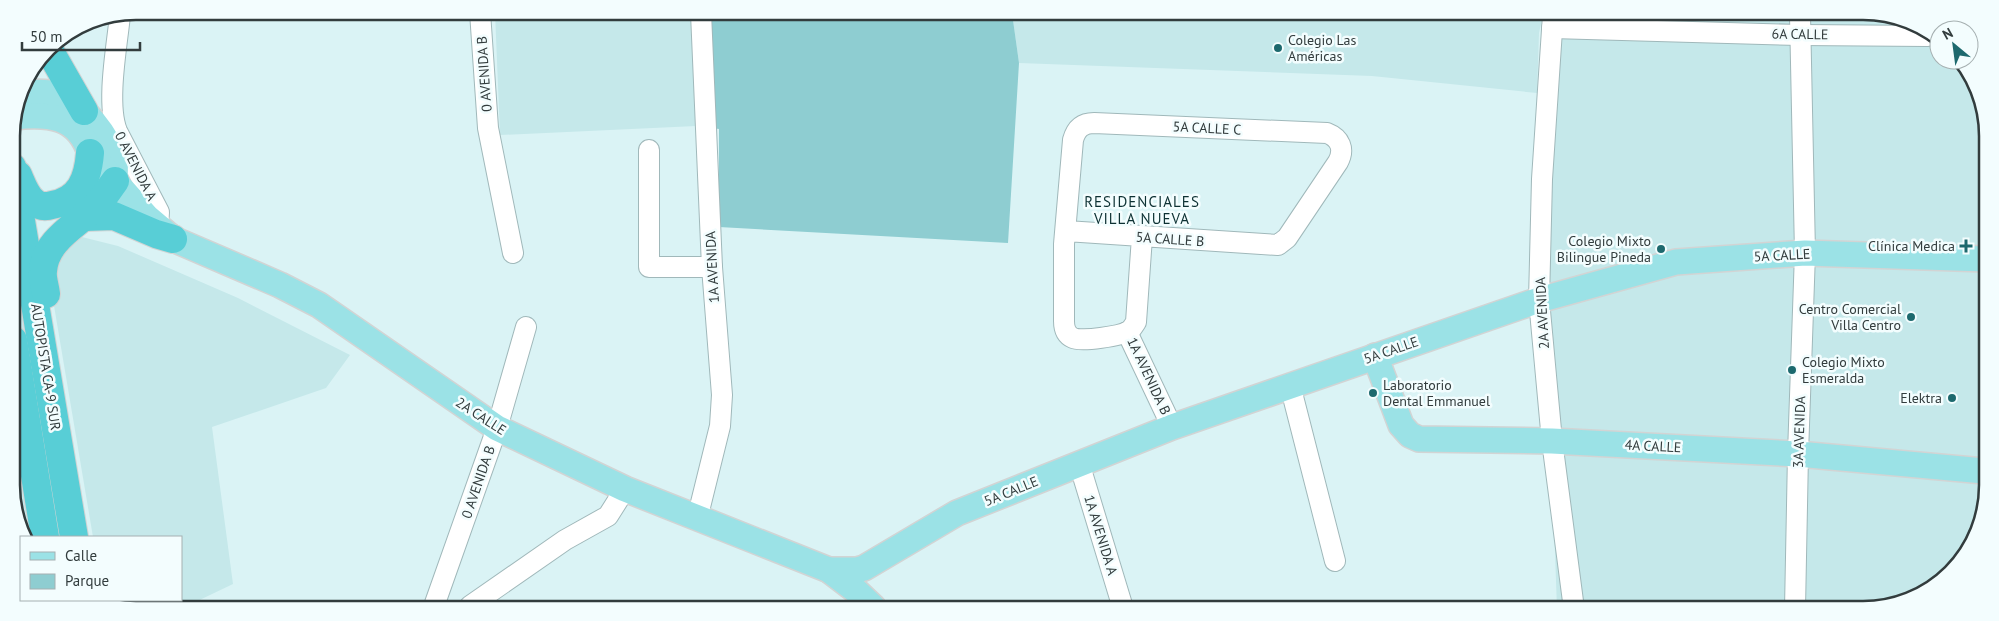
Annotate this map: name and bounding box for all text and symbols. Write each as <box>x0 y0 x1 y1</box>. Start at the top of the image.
scale bar <box>22 20 140 52</box>
north arrow <box>1929 20 1979 70</box>
text: N <box>1939 24 1956 44</box>
street label: 6A CALLE <box>1771 25 1829 43</box>
text: 50 m <box>30 27 63 46</box>
place label: Colegio Las Américas <box>1288 31 1356 65</box>
street label: 0 AVENIDA B <box>472 36 496 112</box>
marker: Colegio Las Américas <box>1272 42 1284 54</box>
street label: 5A CALLE C <box>1172 117 1242 139</box>
street label: 0 AVENIDA A <box>111 128 161 204</box>
district label: RESIDENCIALES VILLA NUEVA <box>1084 192 1200 228</box>
street label: 5A CALLE B <box>1135 228 1205 250</box>
street label: 1A AVENIDA <box>701 230 723 303</box>
place label: Colegio Mixto Bilingue Pineda <box>1557 232 1651 266</box>
place label: Clínica Medica <box>1868 237 1955 255</box>
marker: Clínica Medica <box>1959 239 1973 253</box>
marker: Colegio Mixto Bilingue Pineda <box>1655 243 1667 255</box>
street label: 5A CALLE <box>1753 245 1811 265</box>
street label: 2A AVENIDA <box>1531 276 1553 349</box>
place label: Centro Comercial Villa Centro <box>1799 300 1901 334</box>
street label: AUTOPISTA CA-9 SUR <box>27 302 65 432</box>
marker: Centro Comercial Villa Centro <box>1905 311 1917 323</box>
street label: 5A CALLE <box>1361 332 1421 368</box>
street label: 1A AVENIDA B <box>1123 334 1175 418</box>
place label: Colegio Mixto Esmeralda <box>1802 353 1885 387</box>
marker: Colegio Mixto Esmeralda <box>1786 364 1798 376</box>
place label: Laboratorio Dental Emmanuel <box>1383 376 1490 410</box>
marker: Laboratorio Dental Emmanuel <box>1367 387 1379 399</box>
place label: Elektra <box>1900 389 1942 407</box>
marker: Elektra <box>1946 392 1958 404</box>
street label: 2A CALLE <box>452 393 510 439</box>
street label: 3A AVENIDA <box>1789 395 1809 468</box>
street label: 4A CALLE <box>1624 436 1682 456</box>
street label: 0 AVENIDA B <box>457 443 499 521</box>
street label: 5A CALLE <box>981 472 1041 510</box>
street label: 1A AVENIDA A <box>1080 493 1122 578</box>
legend <box>20 536 182 601</box>
text: Calle <box>65 546 97 565</box>
text: Parque <box>65 571 109 590</box>

